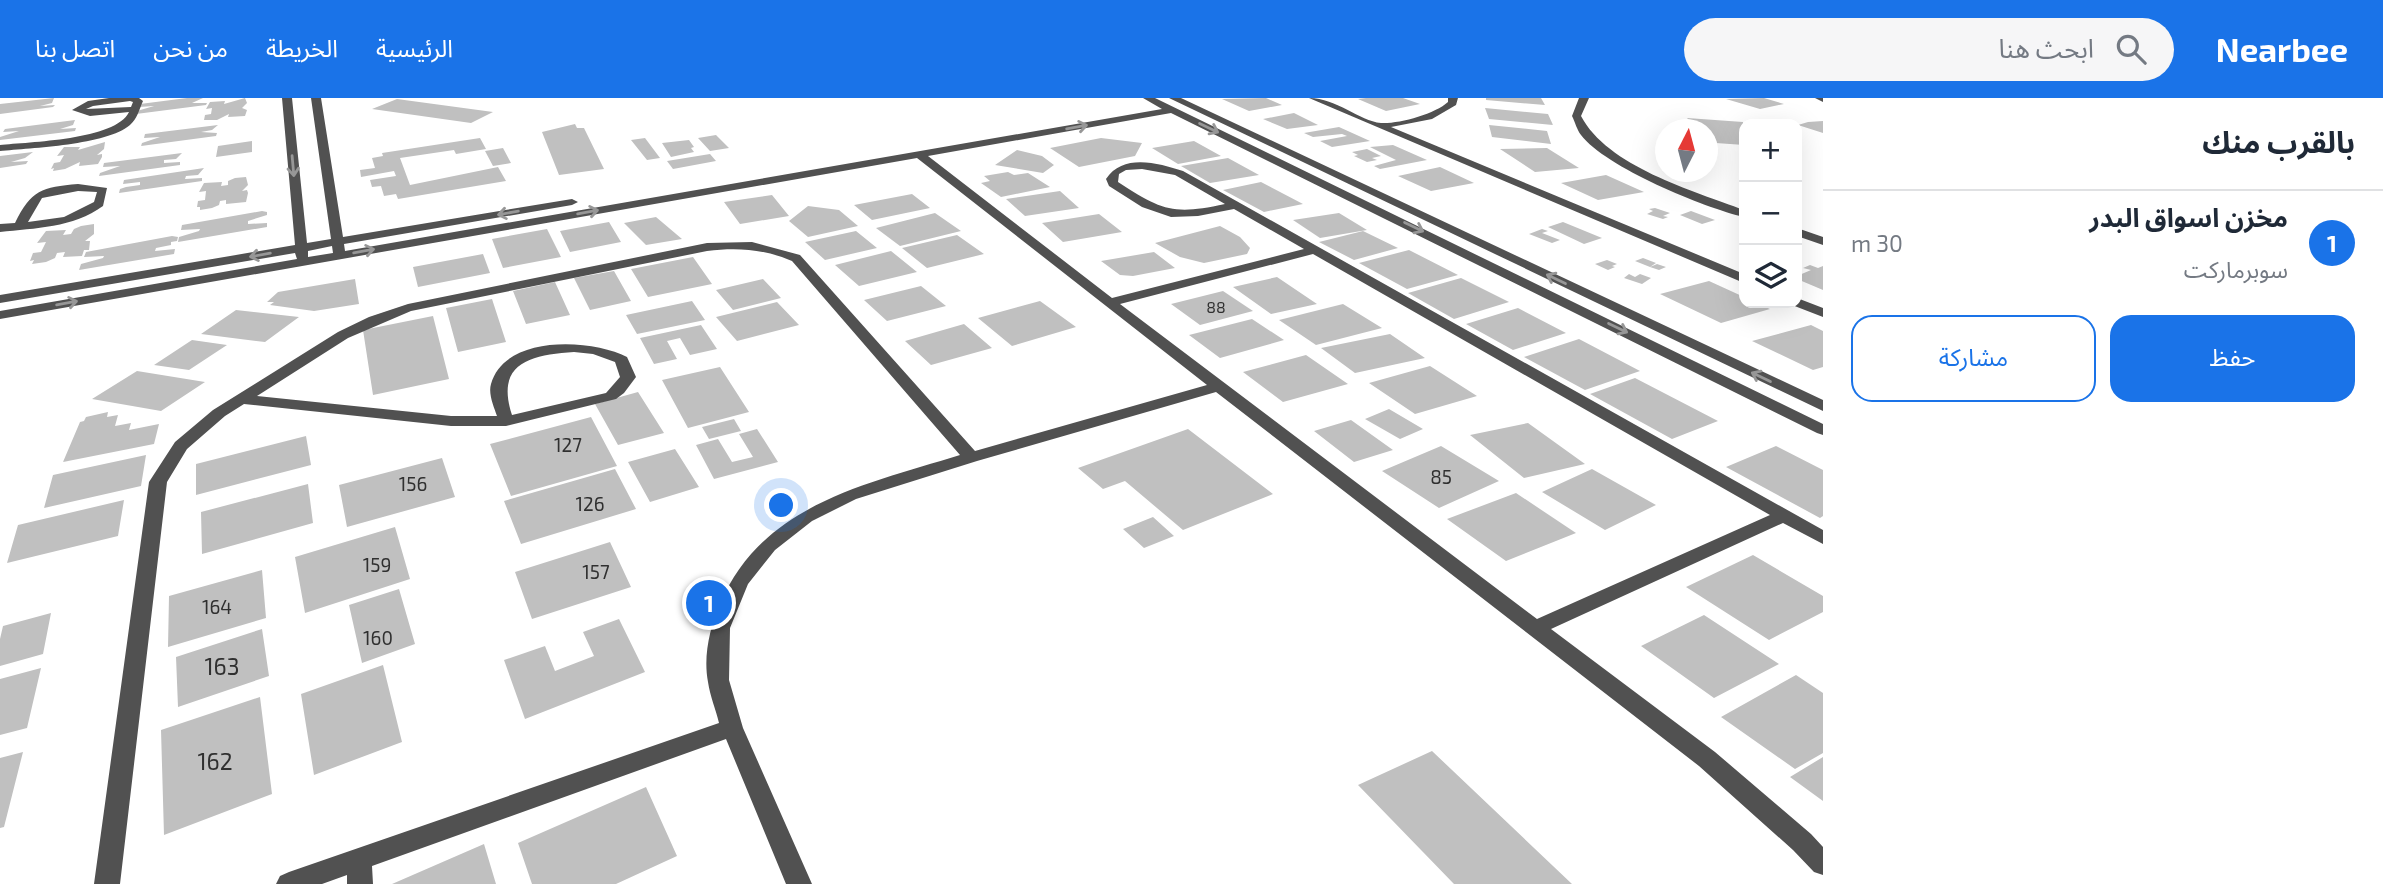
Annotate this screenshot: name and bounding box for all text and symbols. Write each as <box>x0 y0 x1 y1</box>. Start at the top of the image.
search box <box>1684 18 2174 81</box>
text: Nearbee <box>2216 29 2348 69</box>
icon: search <box>2112 30 2150 68</box>
text: ابحث هنا <box>1998 32 2094 63</box>
text: اتصل بنا <box>35 33 115 62</box>
text: من نحن <box>153 33 228 62</box>
text: الخريطة <box>266 33 338 62</box>
text: الرئيسية <box>376 33 453 62</box>
one-way arrow <box>1066 119 1088 133</box>
north arrow <box>1655 119 1718 182</box>
map controls <box>1739 119 1802 308</box>
button: + <box>1739 119 1802 182</box>
one-way arrow <box>1198 122 1219 135</box>
text: بالقرب منك <box>2202 123 2355 159</box>
one-way arrow <box>287 154 300 177</box>
button: − <box>1739 182 1802 245</box>
text: مخزن اسواق البدر <box>2089 201 2288 232</box>
one-way arrow <box>576 205 599 218</box>
one-way arrow <box>497 207 520 220</box>
one-way arrow <box>1403 220 1424 234</box>
text: 30 m <box>1851 229 1903 257</box>
text: 1 <box>2327 229 2337 257</box>
one-way arrow <box>352 244 375 257</box>
button: layers <box>1739 245 1802 308</box>
one-way arrow <box>249 249 272 262</box>
text: سوبرماركت <box>2184 255 2288 283</box>
one-way arrow <box>1546 272 1567 285</box>
one-way arrow <box>55 296 78 309</box>
house number: 88 <box>1206 297 1226 316</box>
button: مشاركة <box>1851 315 2096 402</box>
button: حفظ <box>2110 315 2355 402</box>
one-way arrow <box>1607 321 1628 335</box>
one-way arrow <box>1751 370 1772 383</box>
house number: 127 <box>554 433 582 456</box>
house number: 85 <box>1430 465 1452 488</box>
house number: 156 <box>399 472 427 495</box>
your location <box>764 488 798 522</box>
house number: 126 <box>575 492 605 515</box>
house number: 159 <box>363 553 391 576</box>
house number: 157 <box>582 560 610 583</box>
pin: 1 <box>686 577 732 629</box>
house number: 164 <box>202 595 232 618</box>
house number: 160 <box>363 626 393 649</box>
house number: 163 <box>204 652 240 680</box>
house number: 162 <box>197 747 233 775</box>

